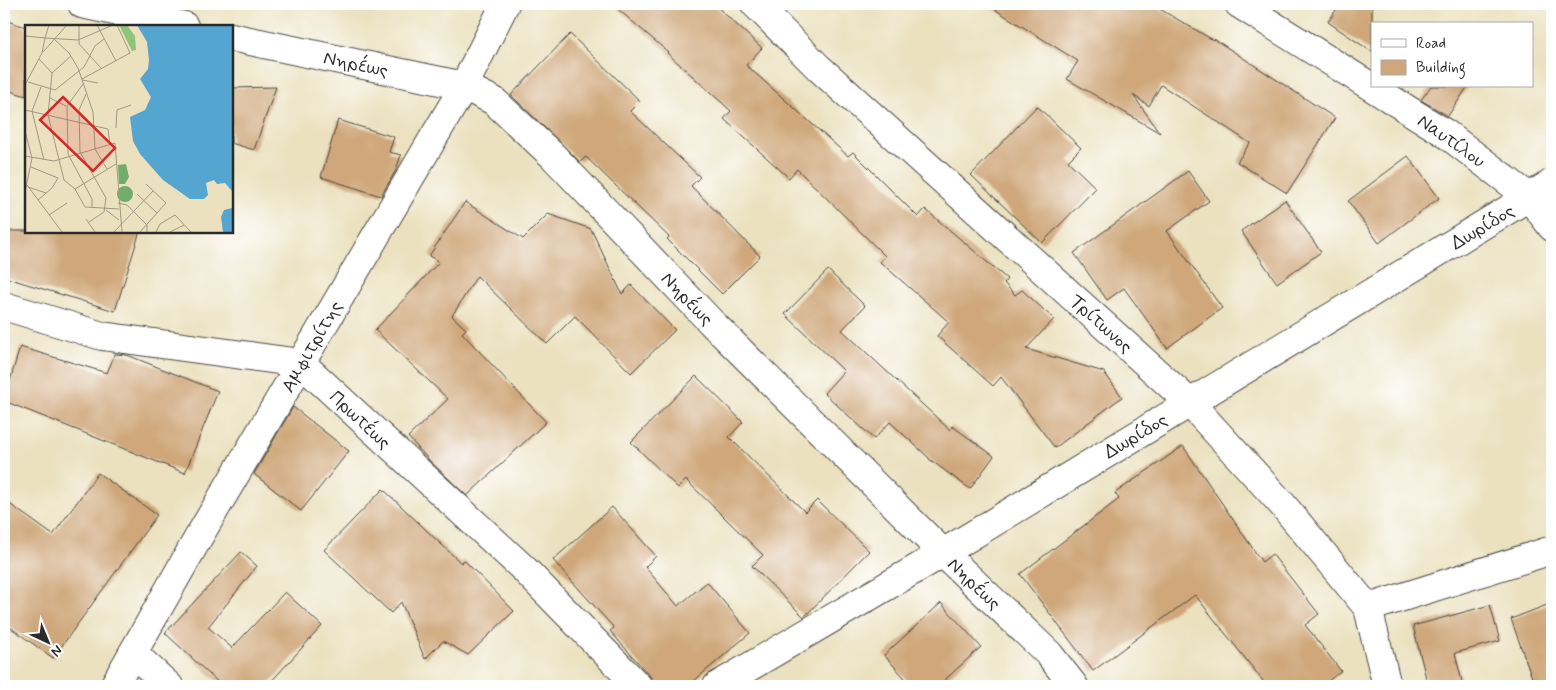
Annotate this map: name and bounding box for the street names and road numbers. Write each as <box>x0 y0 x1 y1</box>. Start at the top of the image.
street label: Νηρέως <box>321 45 390 84</box>
street label: Ναυτίλου <box>1412 109 1490 174</box>
street label: Δωρίδος <box>1446 199 1519 256</box>
street label: Νηρέως <box>655 267 719 331</box>
street label: Τρίτωνος <box>1064 289 1138 359</box>
street label: Αμφιτρίτης <box>276 296 349 397</box>
street label: Πρωτέως <box>324 385 396 455</box>
street label: Δωρίδος <box>1099 408 1172 465</box>
street label: Νηρέως <box>942 552 1006 616</box>

